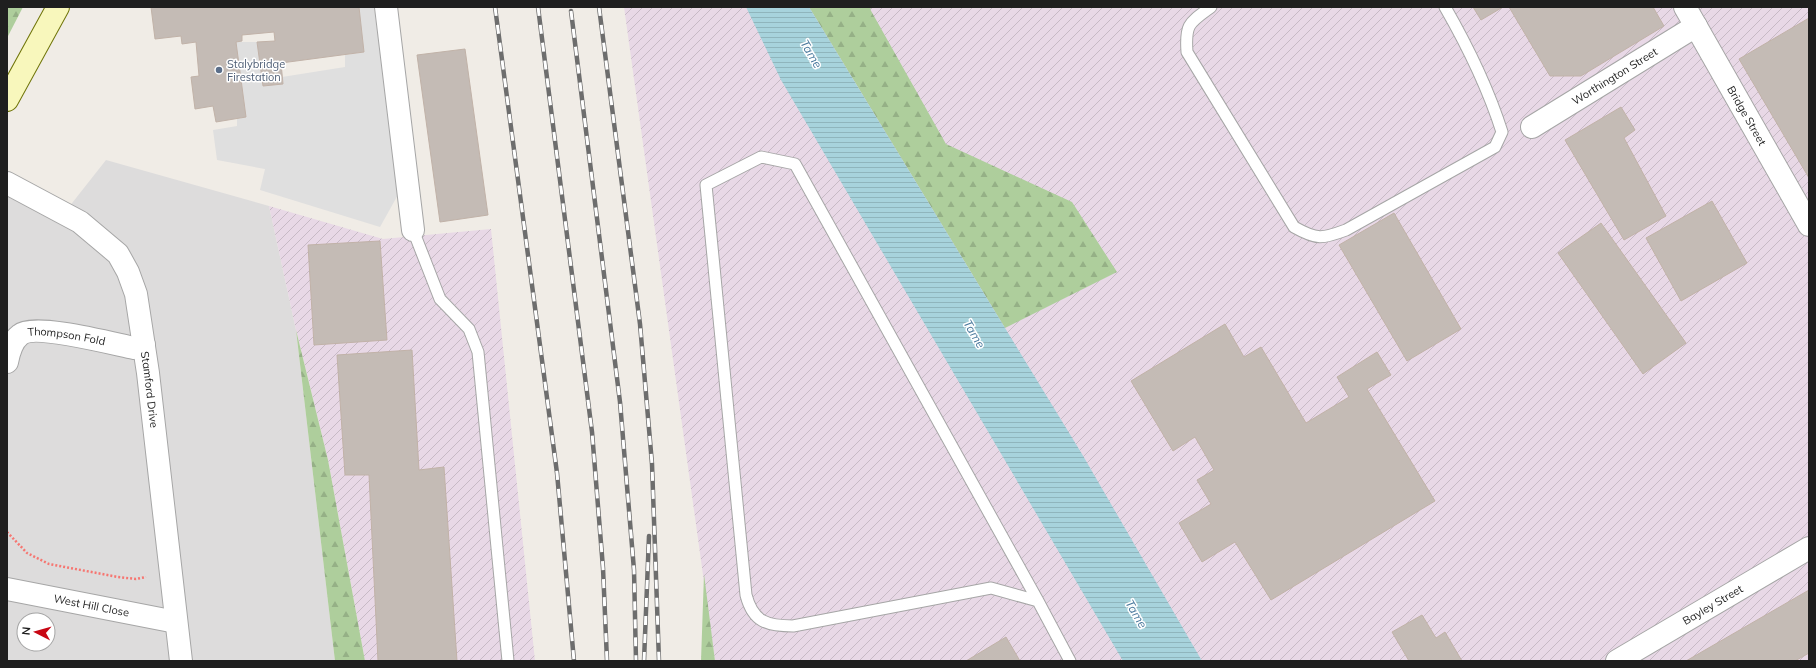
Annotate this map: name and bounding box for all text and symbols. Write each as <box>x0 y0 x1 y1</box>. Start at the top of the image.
water label: Tame <box>797 37 826 71</box>
street label: Worthington Street <box>1569 44 1660 108</box>
place label: Stalybridge Firestation <box>227 57 285 84</box>
marker: Stalybridge Firestation <box>214 65 224 75</box>
street label: Bridge Street <box>1724 83 1769 148</box>
water label: Tame <box>960 317 989 351</box>
street label: Thompson Fold <box>27 324 107 348</box>
street label: Stamford Drive <box>138 350 161 429</box>
street label: Bayley Street <box>1680 581 1745 628</box>
street label: West Hill Close <box>52 591 130 620</box>
water label: Tame <box>1122 597 1151 631</box>
north arrow <box>16 612 56 652</box>
text: N <box>19 626 33 636</box>

